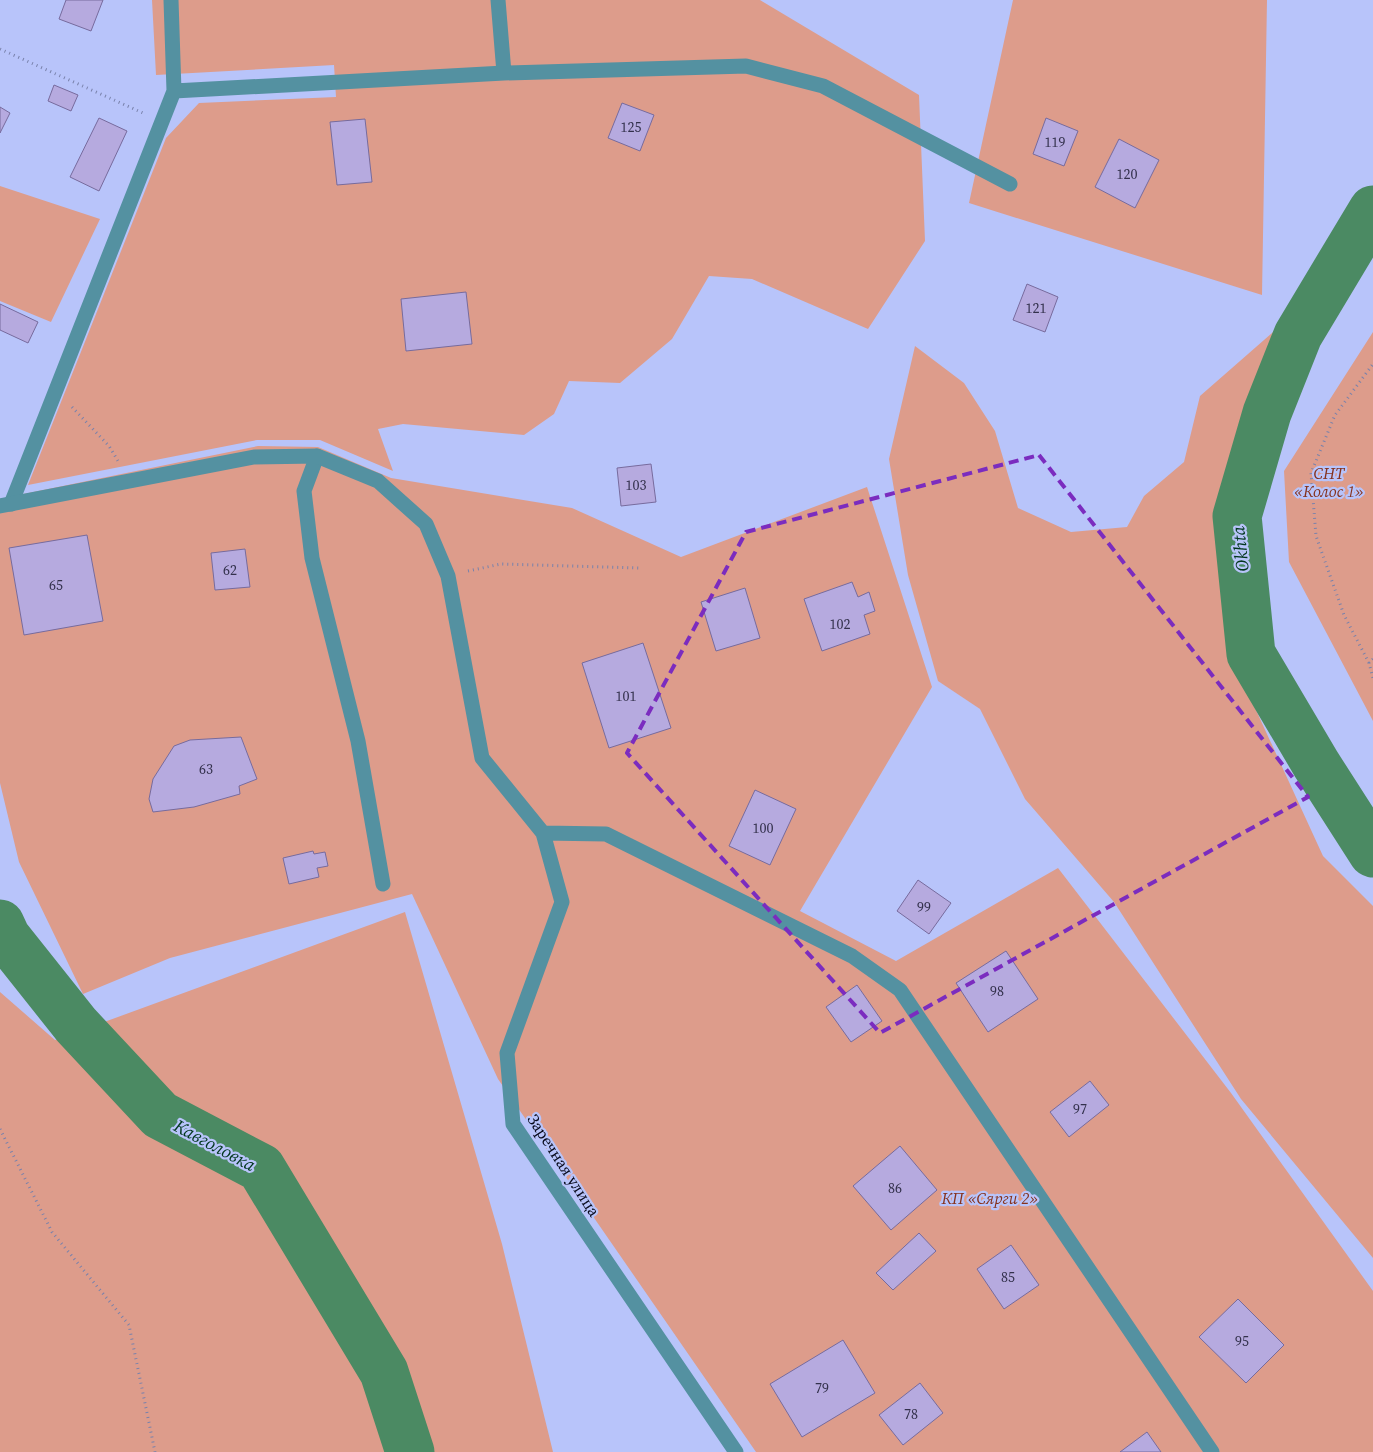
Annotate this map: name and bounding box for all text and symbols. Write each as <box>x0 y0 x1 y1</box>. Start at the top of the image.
house number: 125 <box>621 117 642 137</box>
house number: 119 <box>1045 132 1066 152</box>
house number: 120 <box>1117 164 1138 184</box>
house number: 121 <box>1026 298 1047 318</box>
park label: СНТ «Колос 1» <box>1294 462 1364 502</box>
house number: 103 <box>626 475 647 495</box>
water label: Okhta <box>1225 525 1255 573</box>
house number: 62 <box>223 560 237 580</box>
house number: 65 <box>49 575 63 595</box>
house number: 102 <box>830 614 851 634</box>
house number: 101 <box>616 686 637 706</box>
house number: 63 <box>199 759 213 779</box>
house number: 100 <box>753 818 774 838</box>
house number: 99 <box>917 897 931 917</box>
house number: 98 <box>990 981 1004 1001</box>
house number: 97 <box>1073 1099 1087 1119</box>
street label: Заречная улица <box>523 1109 606 1221</box>
water label: Кавголовка <box>169 1113 261 1177</box>
house number: 86 <box>888 1178 902 1198</box>
park label: КП «Сярги 2» <box>941 1187 1038 1209</box>
house number: 85 <box>1001 1267 1015 1287</box>
house number: 95 <box>1235 1331 1249 1351</box>
house number: 79 <box>815 1378 829 1398</box>
house number: 78 <box>904 1404 918 1424</box>

